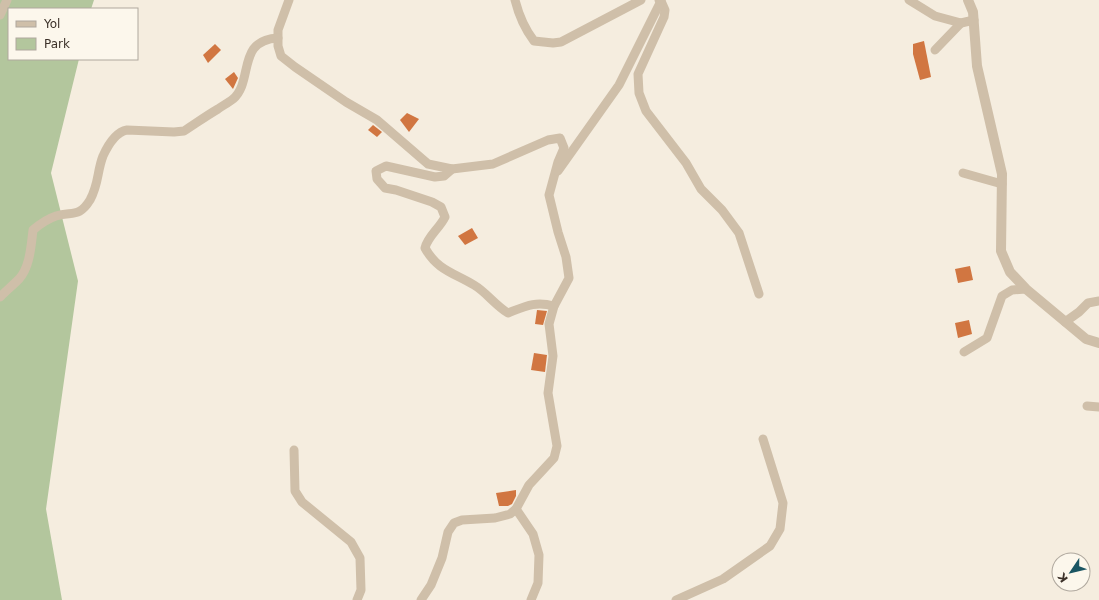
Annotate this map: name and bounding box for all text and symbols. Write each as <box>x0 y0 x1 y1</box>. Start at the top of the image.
legend <box>8 8 138 60</box>
text: Yol <box>43 17 60 31</box>
text: Park <box>44 37 70 51</box>
north arrow <box>1051 552 1091 592</box>
text: K <box>1055 570 1071 585</box>

